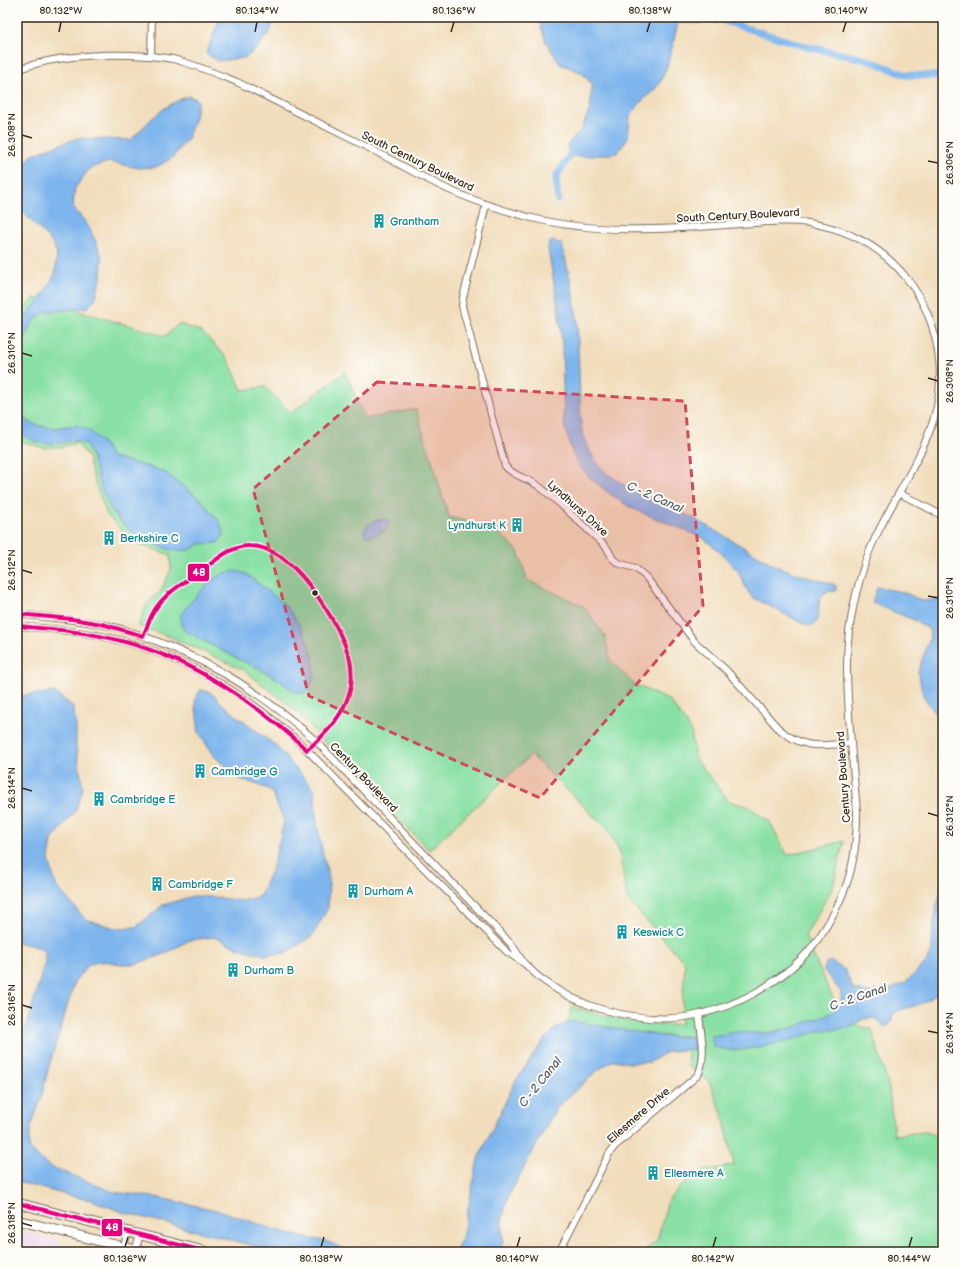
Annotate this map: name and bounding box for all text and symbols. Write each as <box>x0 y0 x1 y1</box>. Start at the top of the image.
text: 80.132°W <box>40 5 82 17</box>
text: 80.134°W <box>235 5 279 17</box>
text: 80.136°W <box>432 5 476 17</box>
text: 80.138°W <box>628 5 672 17</box>
text: 80.140°W <box>824 5 868 17</box>
text: 26.308°N <box>6 113 18 157</box>
street label: South Century Boulevard <box>360 129 476 194</box>
text: 26.306°N <box>944 141 956 185</box>
street label: South Century Boulevard <box>676 206 800 225</box>
building icon: Grantham <box>371 213 387 229</box>
place label: Grantham <box>390 215 439 228</box>
text: 26.310°N <box>6 332 18 374</box>
text: 26.308°N <box>944 359 956 403</box>
street label: Lyndhurst Drive <box>545 478 611 539</box>
water label: C - 2 Canal <box>624 478 686 517</box>
building icon: Lyndhurst K <box>509 517 525 533</box>
place label: Lyndhurst K <box>448 519 507 532</box>
building icon: Berkshire C <box>101 530 117 546</box>
place label: Berkshire C <box>120 532 179 545</box>
text: 26.312°N <box>6 549 18 591</box>
line badge: 48 <box>187 563 210 582</box>
text: 48 <box>192 566 206 579</box>
text: 26.310°N <box>944 577 956 619</box>
unlabelled marker <box>310 588 320 598</box>
street label: Century Boulevard <box>834 731 853 823</box>
street label: Century Boulevard <box>327 740 400 815</box>
building icon: Cambridge G <box>192 763 208 779</box>
place label: Cambridge G <box>211 765 277 778</box>
text: 26.314°N <box>6 767 18 809</box>
building icon: Cambridge E <box>91 791 107 807</box>
place label: Cambridge E <box>110 793 175 806</box>
text: 26.312°N <box>944 795 956 837</box>
building icon: Cambridge F <box>149 876 165 892</box>
place label: Cambridge F <box>168 878 233 891</box>
building icon: Durham A <box>345 883 361 899</box>
place label: Durham A <box>364 885 413 898</box>
building icon: Keswick C <box>614 924 630 940</box>
place label: Keswick C <box>633 926 684 939</box>
building icon: Durham B <box>225 962 241 978</box>
place label: Durham B <box>244 964 294 977</box>
water label: C - 2 Canal <box>827 980 890 1014</box>
text: 26.316°N <box>6 984 18 1026</box>
text: 26.314°N <box>944 1012 956 1054</box>
water label: C - 2 Canal <box>516 1053 566 1110</box>
street label: Ellesmere Drive <box>604 1084 673 1146</box>
building icon: Ellesmere A <box>645 1165 661 1181</box>
place label: Ellesmere A <box>664 1167 724 1180</box>
text: 26.318°N <box>6 1202 18 1244</box>
line badge: 48 <box>101 1218 123 1237</box>
text: 48 <box>105 1221 119 1234</box>
text: 80.136°W <box>103 1253 147 1265</box>
text: 80.138°W <box>299 1253 343 1265</box>
text: 80.140°W <box>495 1253 539 1265</box>
text: 80.142°W <box>692 1253 734 1265</box>
text: 80.144°W <box>887 1253 931 1265</box>

